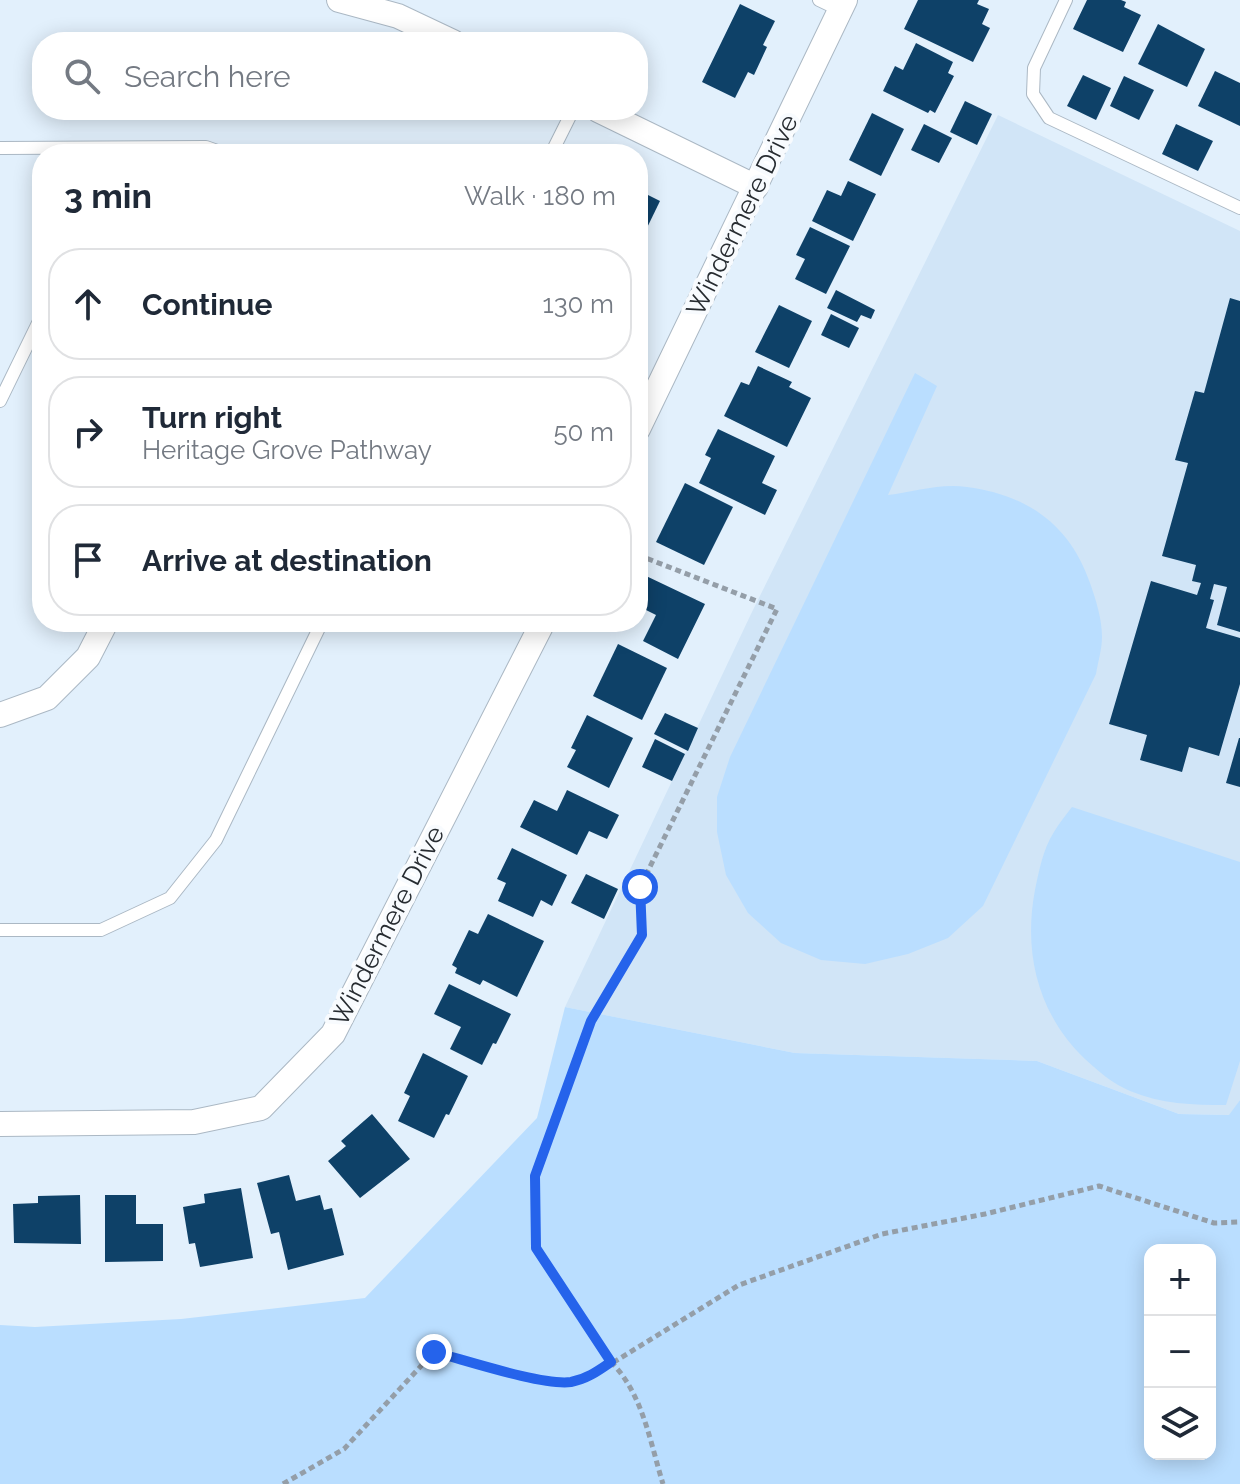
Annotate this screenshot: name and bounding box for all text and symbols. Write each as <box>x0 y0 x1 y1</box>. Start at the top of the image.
search box <box>32 32 648 120</box>
icon: search <box>60 54 104 98</box>
text: Search here <box>124 59 291 94</box>
street label: Windermere Drive <box>680 109 804 321</box>
text: 3 min <box>64 176 152 216</box>
text: Walk · 180 m <box>464 181 616 211</box>
icon: ahead <box>66 282 110 326</box>
text: Continue <box>142 287 273 322</box>
text: 130 m <box>543 289 614 319</box>
text: Turn right <box>142 400 282 435</box>
icon: right <box>66 410 110 454</box>
text: 50 m <box>553 417 614 447</box>
text: Heritage Grove Pathway <box>142 435 432 465</box>
icon: arrive <box>66 538 110 582</box>
text: Arrive at destination <box>142 543 432 578</box>
street label: Windermere Drive <box>324 821 450 1031</box>
route start <box>622 869 658 905</box>
map controls <box>1144 1244 1216 1460</box>
button: + <box>1144 1244 1216 1316</box>
button: − <box>1144 1316 1216 1388</box>
route end <box>416 1334 452 1370</box>
button: layers <box>1144 1388 1216 1460</box>

